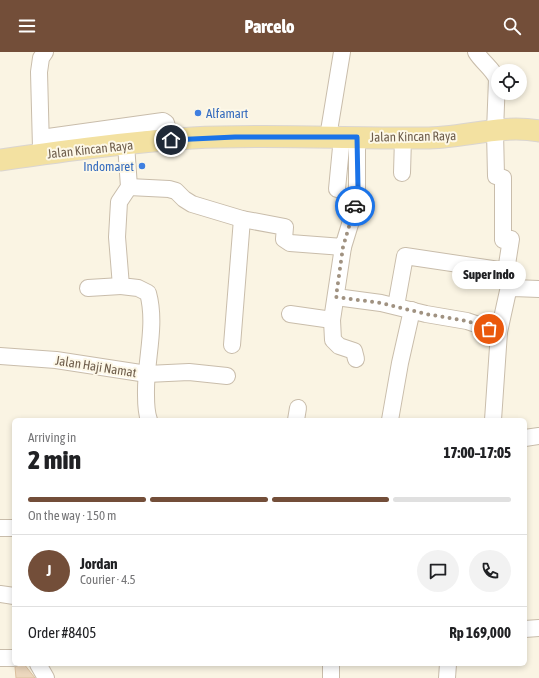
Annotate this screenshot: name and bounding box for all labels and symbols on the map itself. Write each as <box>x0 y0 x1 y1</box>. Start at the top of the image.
place label: Alfamart <box>206 106 249 121</box>
marker: Alfamart <box>193 108 203 118</box>
pin <box>154 123 188 157</box>
street label: Jalan Kincan Raya <box>370 128 456 145</box>
street label: Jalan Kincan Raya <box>46 138 134 161</box>
place label: Indomaret <box>83 159 134 174</box>
marker: Indomaret <box>137 161 147 171</box>
courier <box>335 186 375 226</box>
callout: Super Indo <box>452 261 526 289</box>
pin <box>472 312 506 346</box>
street label: Jalan Haji Namat <box>54 353 138 380</box>

